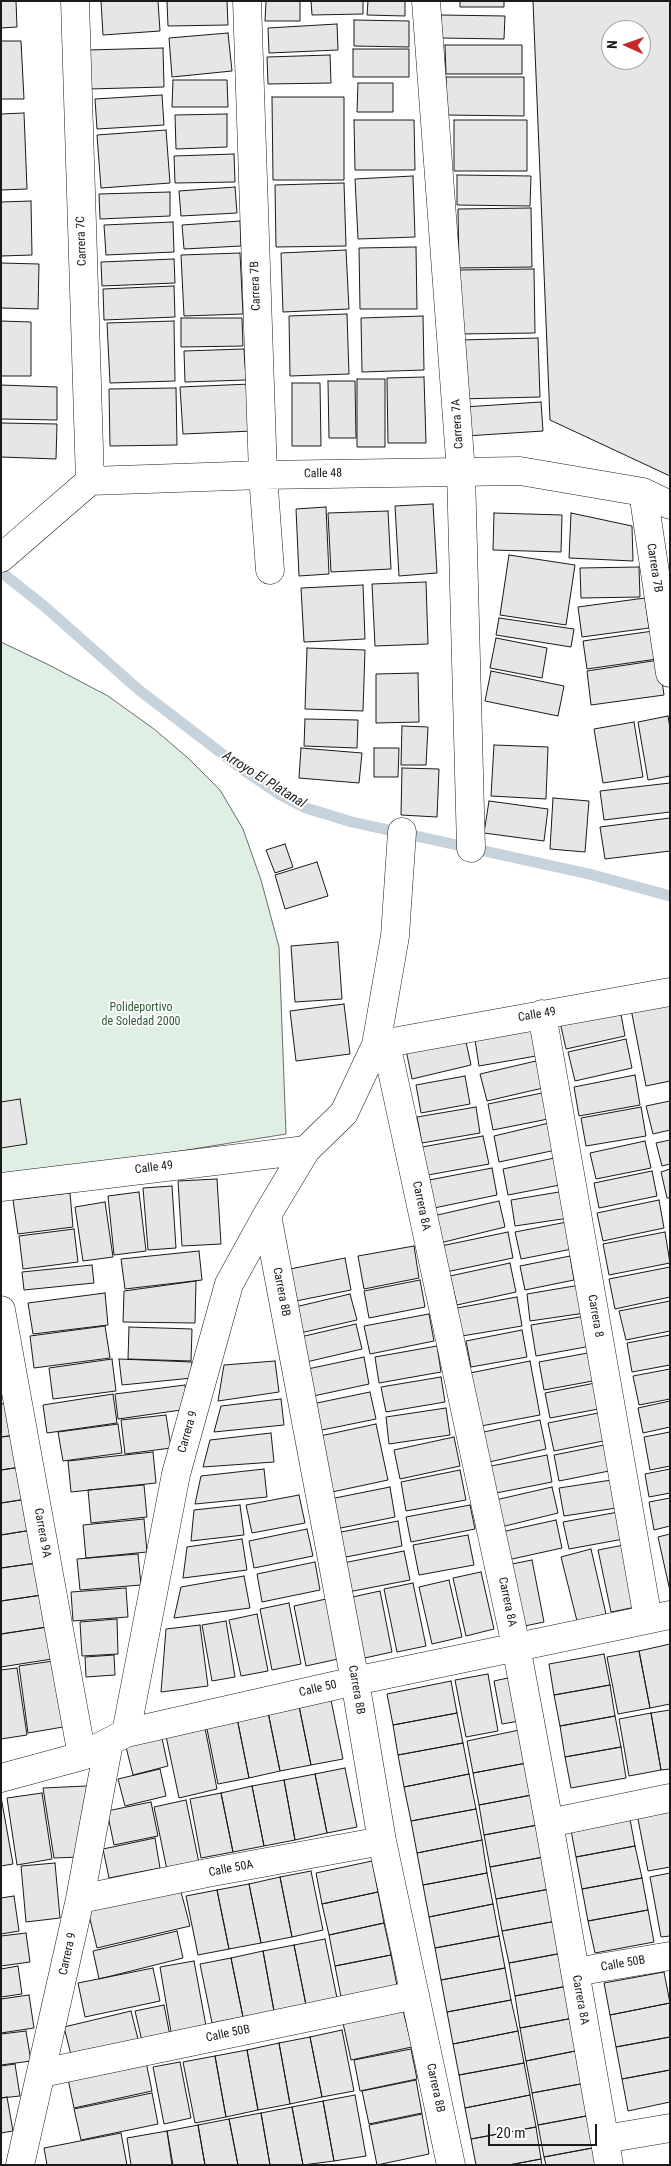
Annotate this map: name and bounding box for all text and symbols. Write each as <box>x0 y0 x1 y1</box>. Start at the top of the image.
north arrow <box>601 20 651 70</box>
text: N <box>604 40 620 49</box>
street label: Carrera 7C <box>74 216 90 266</box>
street label: Carrera 7B <box>248 261 264 311</box>
street label: Carrera 7A <box>449 398 467 450</box>
street label: Calle 48 <box>304 466 342 482</box>
street label: Carrera 7B <box>643 542 665 594</box>
water label: Arroyo El Platanal <box>219 748 309 812</box>
park label: Polideportivo de Soledad 2000 <box>101 1001 181 1029</box>
street label: Calle 49 <box>517 1005 557 1025</box>
street label: Calle 49 <box>134 1159 174 1177</box>
street label: Carrera 8A <box>409 1180 433 1232</box>
street label: Carrera 8B <box>269 1266 293 1318</box>
street label: Carrera 8 <box>584 1293 606 1339</box>
street label: Carrera 9 <box>175 1409 201 1455</box>
street label: Carrera 9A <box>31 1507 53 1559</box>
street label: Carrera 8A <box>495 1576 519 1628</box>
street label: Carrera 8B <box>345 1664 367 1716</box>
street label: Calle 50 <box>298 1678 338 1700</box>
street label: Calle 50A <box>207 1858 255 1880</box>
street label: Carrera 9 <box>56 1931 80 1977</box>
street label: Calle 50B <box>600 1953 646 1975</box>
street label: Carrera 8A <box>569 1974 591 2026</box>
street label: Calle 50B <box>205 2022 251 2046</box>
street label: Carrera 8B <box>423 2062 447 2114</box>
scale bar <box>491 2114 600 2146</box>
text: 20 m <box>496 2124 526 2142</box>

